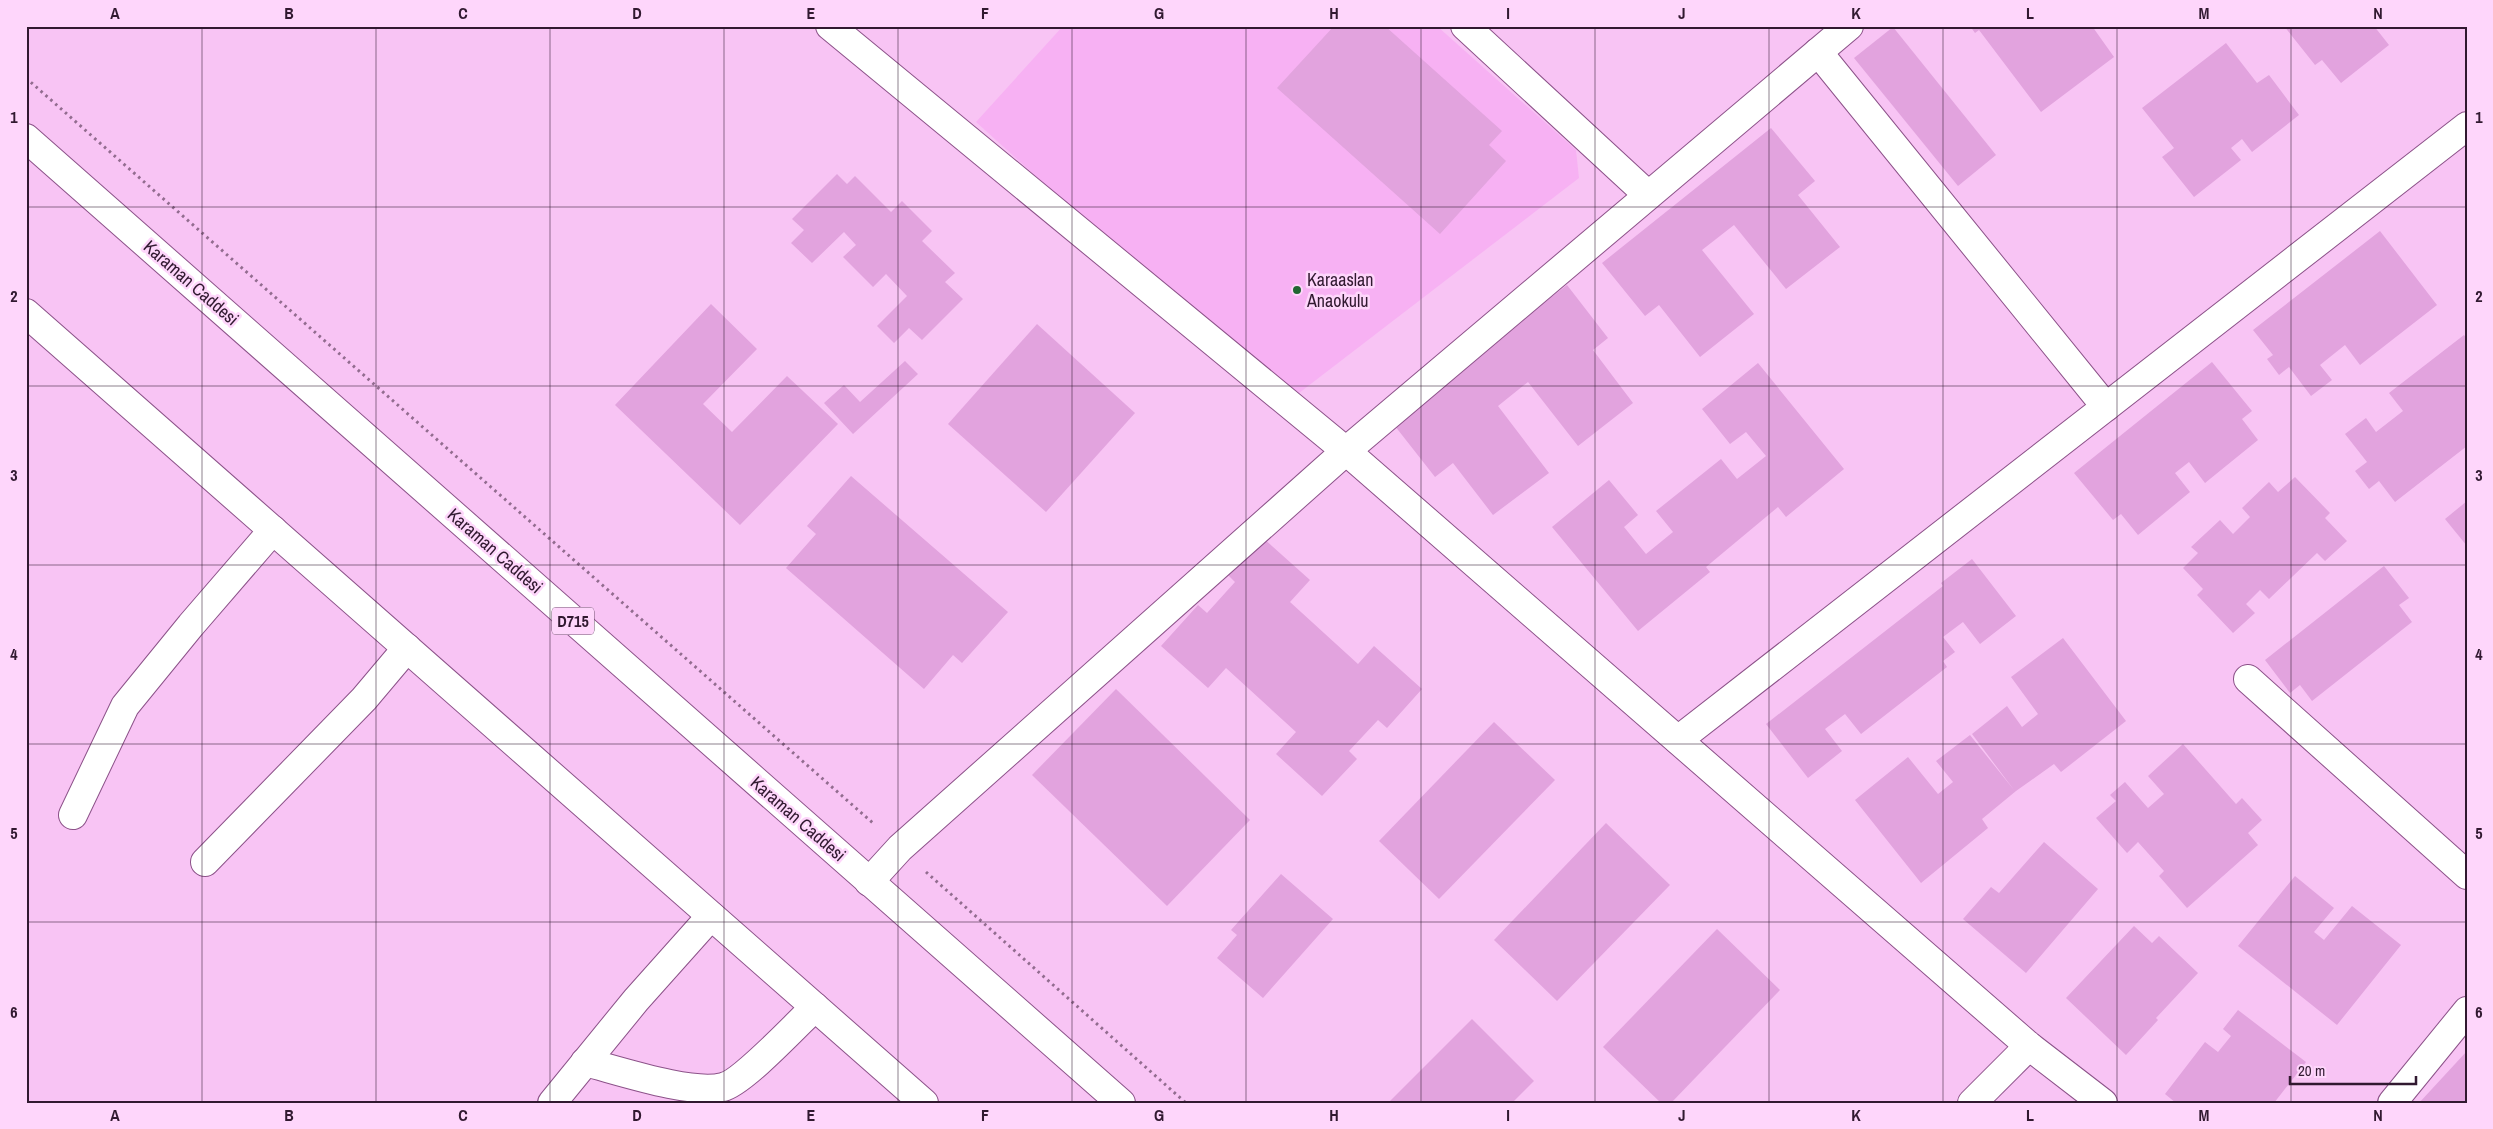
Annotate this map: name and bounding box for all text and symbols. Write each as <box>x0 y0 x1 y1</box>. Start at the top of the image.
text: A <box>110 2 120 24</box>
text: B <box>284 2 294 24</box>
text: C <box>458 2 468 24</box>
text: D <box>632 2 642 24</box>
text: E <box>807 2 816 24</box>
text: F <box>981 2 989 24</box>
text: G <box>1154 2 1164 24</box>
text: H <box>1329 2 1339 24</box>
text: I <box>1506 2 1510 24</box>
text: J <box>1678 2 1686 24</box>
text: K <box>1851 2 1861 24</box>
text: L <box>2026 2 2034 24</box>
text: M <box>2199 2 2210 24</box>
text: N <box>2373 2 2383 24</box>
text: 1 <box>10 106 18 128</box>
text: 1 <box>2475 106 2483 128</box>
street label: Karaman Caddesi <box>138 234 244 331</box>
place label: Karaaslan Anaokulu <box>1306 267 1373 313</box>
marker: Karaaslan Anaokulu <box>1291 284 1303 296</box>
text: 2 <box>10 285 18 307</box>
text: 2 <box>2475 285 2483 307</box>
text: 3 <box>10 464 18 486</box>
text: 3 <box>2475 464 2483 486</box>
street label: Karaman Caddesi <box>442 502 548 599</box>
road number: D715 <box>552 608 594 634</box>
text: 4 <box>10 643 18 665</box>
text: 4 <box>2475 643 2483 665</box>
street label: Karaman Caddesi <box>745 770 851 867</box>
text: 5 <box>10 822 18 844</box>
text: 5 <box>2475 822 2483 844</box>
text: 6 <box>10 1001 18 1023</box>
text: 6 <box>2475 1001 2483 1023</box>
scale bar <box>2290 1054 2417 1086</box>
text: 20 m <box>2298 1060 2325 1081</box>
text: A <box>110 1104 120 1126</box>
text: B <box>284 1104 294 1126</box>
text: C <box>458 1104 468 1126</box>
text: D <box>632 1104 642 1126</box>
text: E <box>807 1104 816 1126</box>
text: F <box>981 1104 989 1126</box>
text: G <box>1154 1104 1164 1126</box>
text: H <box>1329 1104 1339 1126</box>
text: I <box>1506 1104 1510 1126</box>
text: J <box>1678 1104 1686 1126</box>
text: K <box>1851 1104 1861 1126</box>
text: L <box>2026 1104 2034 1126</box>
text: M <box>2199 1104 2210 1126</box>
text: N <box>2373 1104 2383 1126</box>

